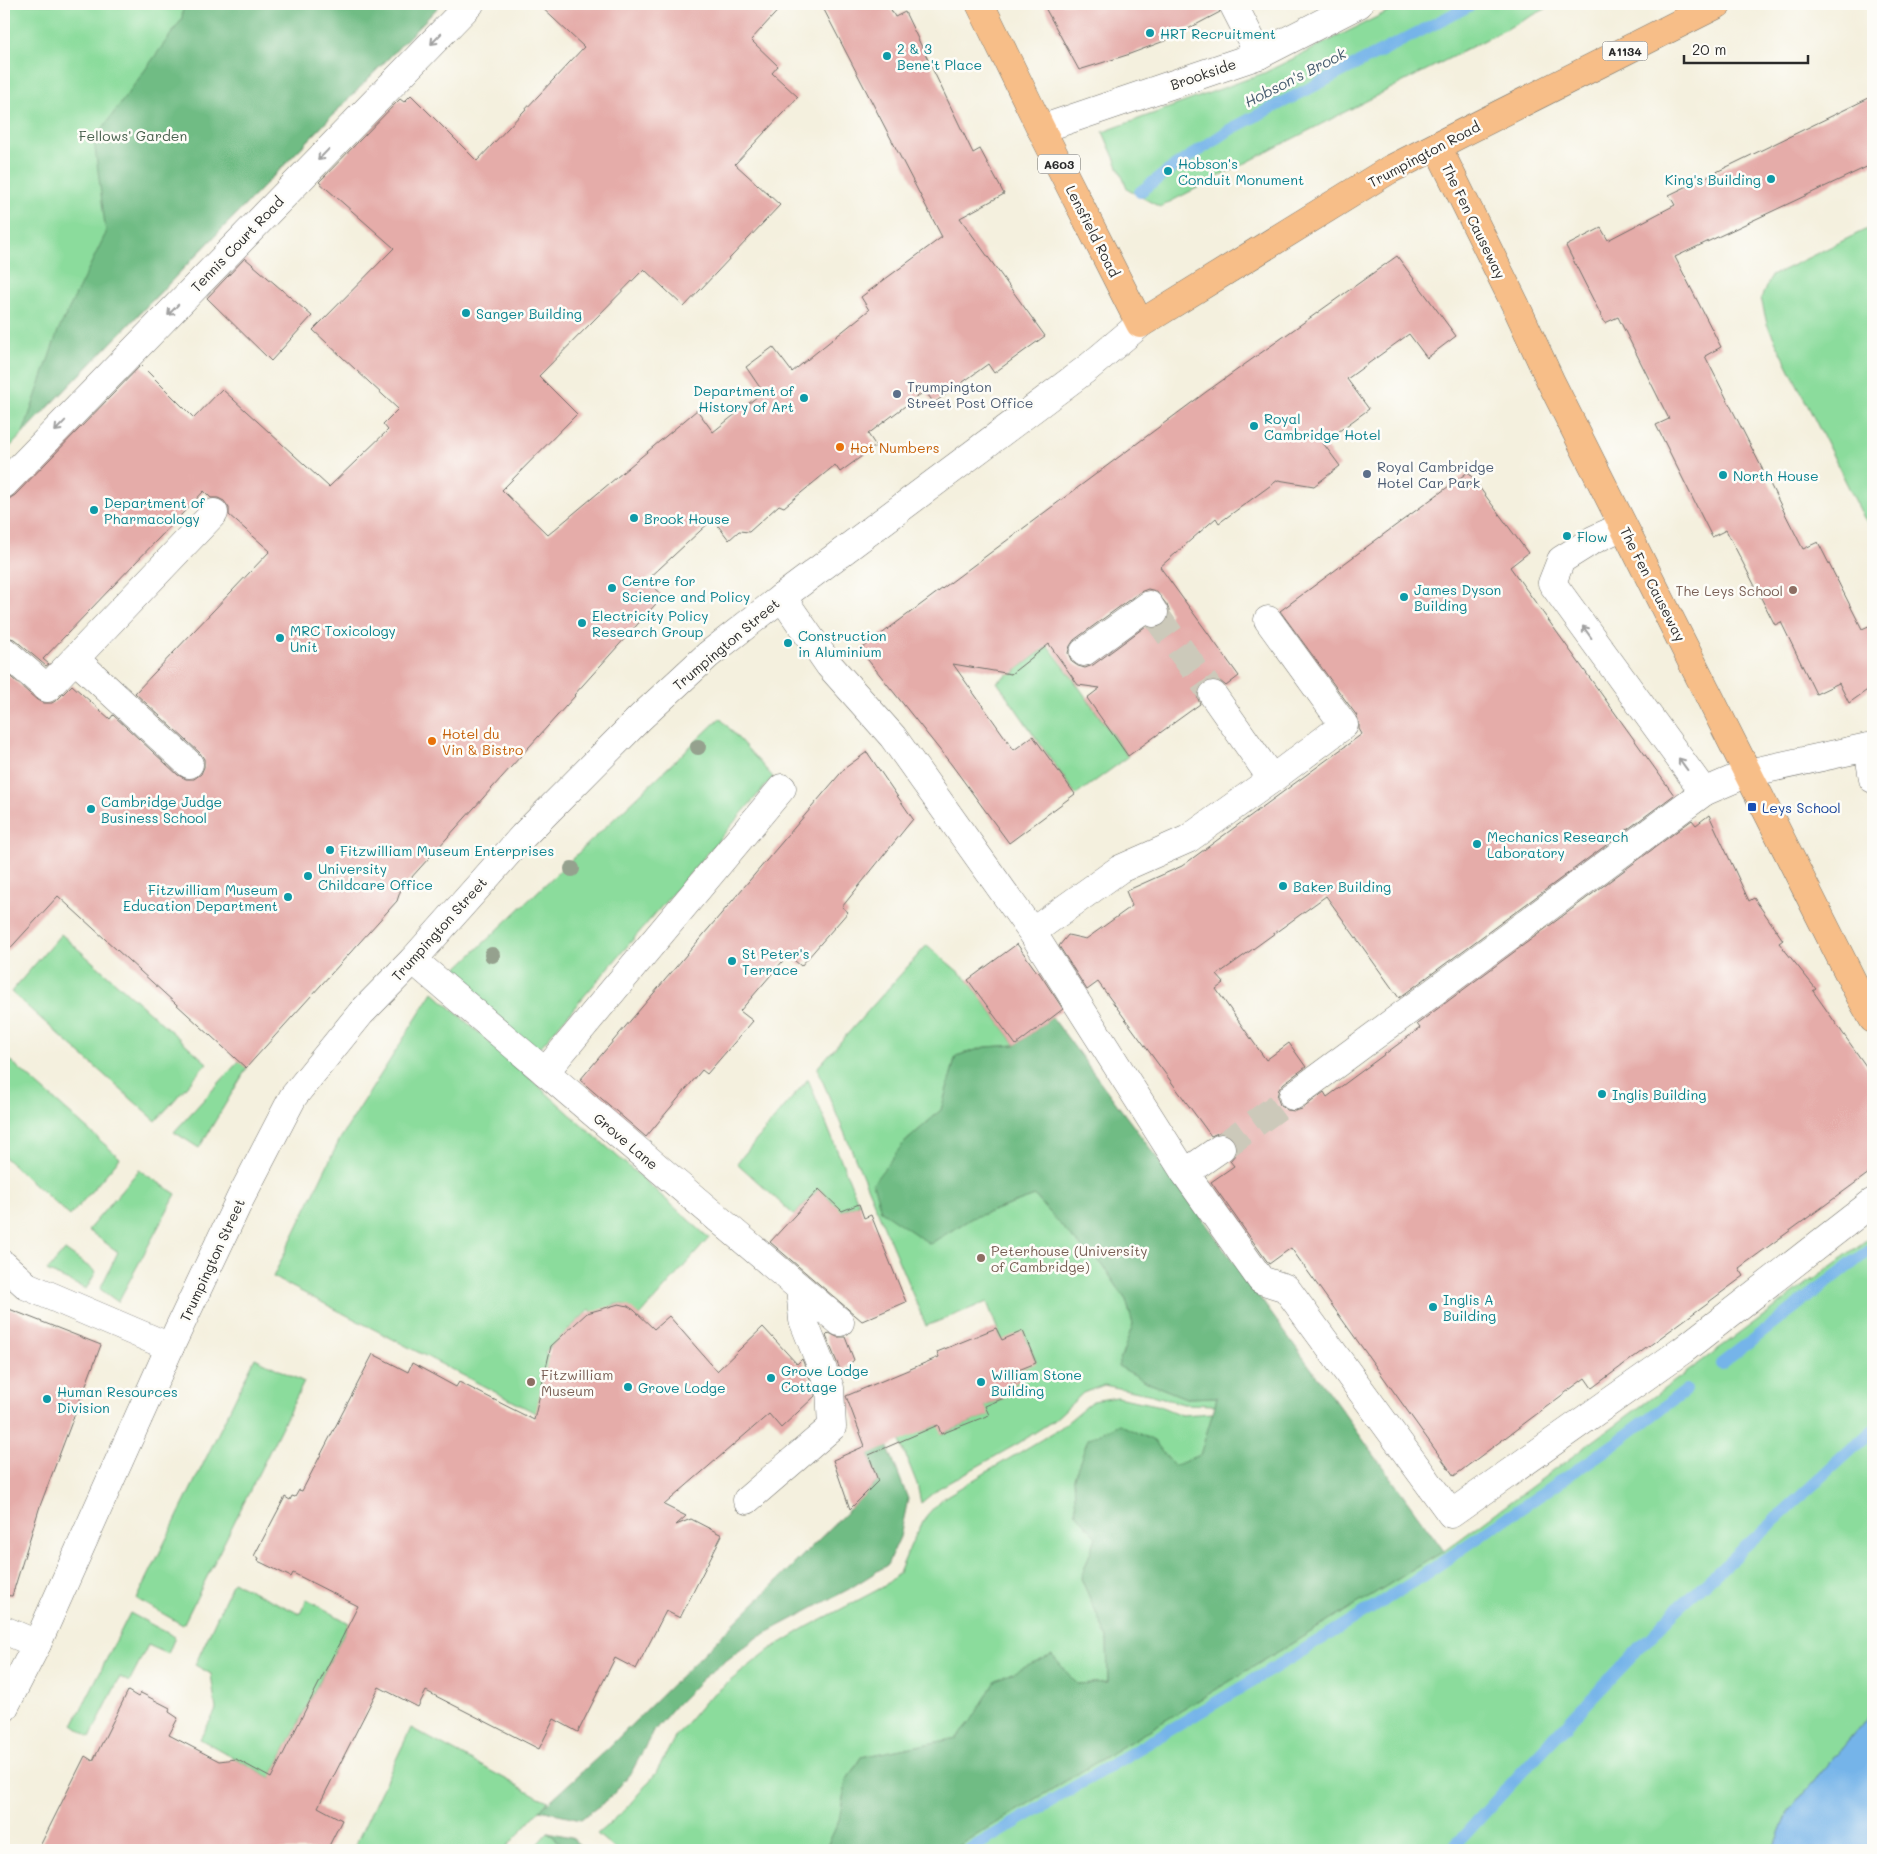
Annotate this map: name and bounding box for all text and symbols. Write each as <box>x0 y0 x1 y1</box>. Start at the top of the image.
place label: HRT Recruitment <box>1160 24 1276 43</box>
marker: HRT Recruitment <box>1144 27 1156 39</box>
one-way arrow <box>430 32 442 45</box>
scale bar <box>1684 32 1808 64</box>
place label: 2 & 3 Bene't Place <box>897 39 982 74</box>
text: 20 m <box>1692 39 1726 59</box>
road number: A1134 <box>1602 41 1648 60</box>
water label: Hobson's Brook <box>1241 42 1350 111</box>
marker: 2 & 3 Bene't Place <box>881 50 893 62</box>
street label: Brookside <box>1168 54 1238 94</box>
street label: Trumpington Road <box>1365 116 1483 191</box>
park label: Fellows' Garden <box>79 126 187 145</box>
one-way arrow <box>317 149 329 161</box>
road number: A603 <box>1038 154 1080 173</box>
place label: Hobson's Conduit Monument <box>1178 154 1304 189</box>
street label: The Fen Causeway <box>1438 160 1510 282</box>
marker: Hobson's Conduit Monument <box>1162 165 1174 177</box>
place label: King's Building <box>1665 170 1761 189</box>
marker: King's Building <box>1765 173 1777 185</box>
street label: Lensfield Road <box>1062 182 1124 280</box>
street label: Tennis Court Road <box>186 192 288 296</box>
one-way arrow <box>167 303 179 316</box>
place label: Sanger Building <box>476 304 582 323</box>
marker: Sanger Building <box>460 307 472 319</box>
place label: Trumpington Street Post Office <box>907 377 1034 412</box>
place label: Department of History of Art <box>693 381 795 416</box>
marker: Trumpington Street Post Office <box>891 388 903 400</box>
marker: Department of History of Art <box>798 392 810 404</box>
place label: Royal Cambridge Hotel <box>1264 409 1381 444</box>
one-way arrow <box>54 420 66 433</box>
marker: Royal Cambridge Hotel <box>1248 420 1260 432</box>
place label: Hot Numbers <box>850 438 940 457</box>
marker: Hot Numbers <box>834 441 846 453</box>
place label: Royal Cambridge Hotel Car Park <box>1377 457 1494 492</box>
place label: North House <box>1733 466 1819 485</box>
marker: Royal Cambridge Hotel Car Park <box>1361 468 1373 480</box>
marker: North House <box>1717 469 1729 481</box>
place label: Department of Pharmacology <box>104 493 205 528</box>
marker: Department of Pharmacology <box>88 504 100 516</box>
place label: Brook House <box>644 509 730 528</box>
marker: Brook House <box>628 512 640 524</box>
street label: The Fen Causeway <box>1616 523 1690 645</box>
place label: Flow <box>1577 527 1608 546</box>
marker: Flow <box>1561 530 1573 542</box>
place label: Centre for Science and Policy <box>622 571 750 606</box>
place label: James Dyson Building <box>1414 580 1501 615</box>
place label: The Leys School <box>1675 581 1783 600</box>
marker: Centre for Science and Policy <box>606 582 618 594</box>
marker: The Leys School <box>1787 584 1799 596</box>
marker: James Dyson Building <box>1398 591 1410 603</box>
street label: Trumpington Street <box>669 594 783 694</box>
place label: Electricity Policy Research Group <box>592 606 709 641</box>
marker: Electricity Policy Research Group <box>576 617 588 629</box>
place label: MRC Toxicology Unit <box>290 621 396 656</box>
place label: Construction in Aluminium <box>798 626 886 661</box>
one-way arrow <box>1582 626 1593 639</box>
marker: MRC Toxicology Unit <box>274 632 286 644</box>
marker: Construction in Aluminium <box>782 637 794 649</box>
place label: Hotel du Vin & Bistro <box>442 724 523 759</box>
marker: Hotel du Vin & Bistro <box>426 735 438 747</box>
one-way arrow <box>1678 757 1688 771</box>
place label: Cambridge Judge Business School <box>101 792 222 827</box>
place label: Leys School <box>1762 798 1841 817</box>
marker: Leys School <box>1746 801 1758 813</box>
marker: Cambridge Judge Business School <box>85 803 97 815</box>
place label: Mechanics Research Laboratory <box>1487 827 1628 862</box>
marker: Mechanics Research Laboratory <box>1471 838 1483 850</box>
place label: Fitzwilliam Museum Enterprises <box>340 841 554 860</box>
marker: Fitzwilliam Museum Enterprises <box>324 844 336 856</box>
place label: University Childcare Office <box>318 859 433 894</box>
marker: University Childcare Office <box>302 870 314 882</box>
street label: Trumpington Street <box>387 873 491 985</box>
place label: Baker Building <box>1293 877 1391 896</box>
place label: Fitzwilliam Museum Education Department <box>123 880 278 915</box>
marker: Baker Building <box>1277 880 1289 892</box>
marker: Fitzwilliam Museum Education Department <box>282 891 294 903</box>
place label: St Peter's Terrace <box>742 944 810 979</box>
marker: St Peter's Terrace <box>726 955 738 967</box>
place label: Inglis Building <box>1612 1085 1706 1104</box>
marker: Inglis Building <box>1596 1088 1608 1100</box>
street label: Grove Lane <box>590 1108 662 1174</box>
street label: Trumpington Street <box>175 1195 249 1325</box>
place label: Peterhouse (University of Cambridge) <box>991 1241 1148 1276</box>
marker: Peterhouse (University of Cambridge) <box>975 1252 987 1264</box>
place label: Inglis A Building <box>1443 1290 1496 1325</box>
marker: Inglis A Building <box>1427 1301 1439 1313</box>
place label: Grove Lodge Cottage <box>781 1361 869 1396</box>
place label: Fitzwilliam Museum <box>541 1365 613 1400</box>
place label: William Stone Building <box>991 1365 1082 1400</box>
marker: Grove Lodge Cottage <box>765 1372 777 1384</box>
marker: Fitzwilliam Museum <box>525 1376 537 1388</box>
marker: William Stone Building <box>975 1376 987 1388</box>
place label: Grove Lodge <box>638 1378 726 1397</box>
marker: Grove Lodge <box>622 1381 634 1393</box>
place label: Human Resources Division <box>57 1382 178 1417</box>
marker: Human Resources Division <box>41 1393 53 1405</box>

